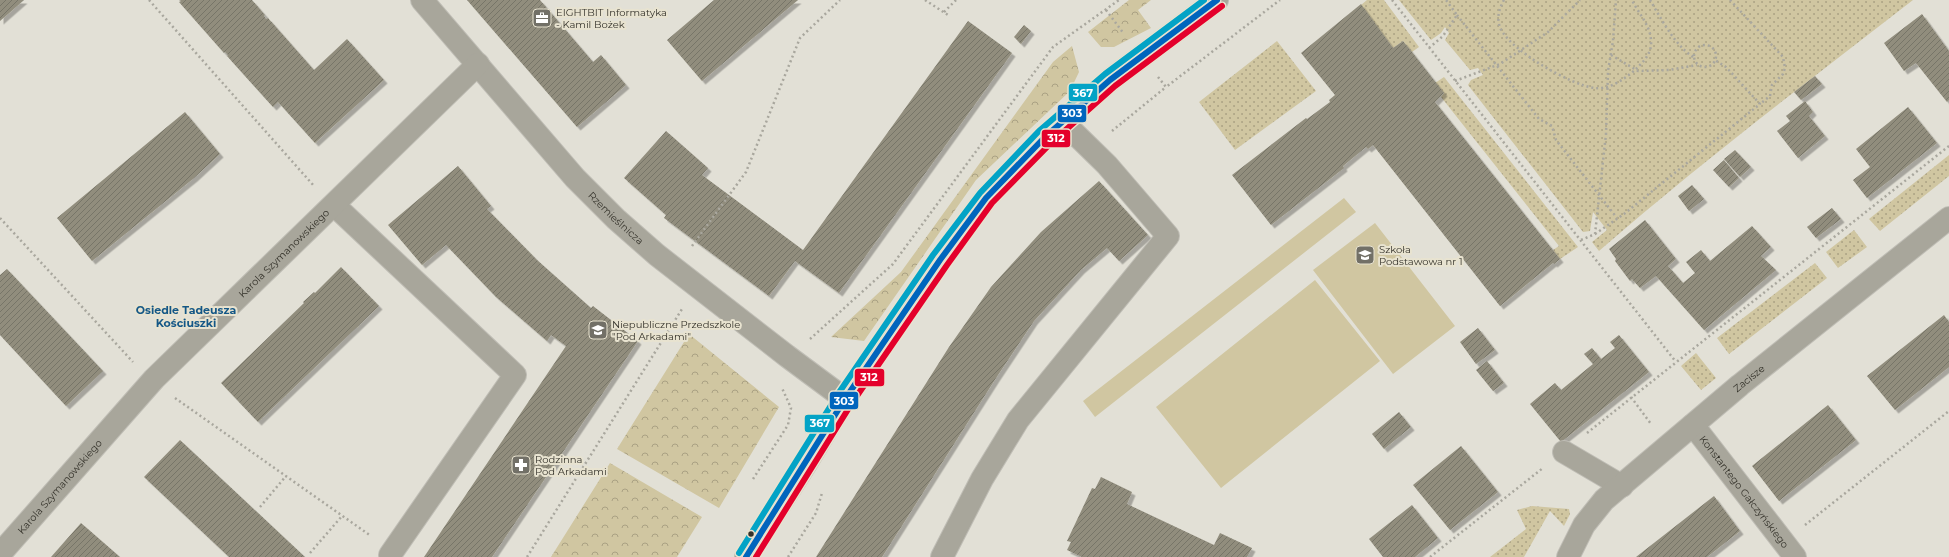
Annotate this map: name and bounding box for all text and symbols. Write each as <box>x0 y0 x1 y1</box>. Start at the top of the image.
place label: EIGHTBIT Informatyka - Kamil Bożek <box>556 6 667 31</box>
office icon: EIGHTBIT Informatyka - Kamil Bożek <box>531 7 553 29</box>
line badge: 367 <box>1068 83 1098 102</box>
text: 367 <box>1072 86 1093 100</box>
line badge: 303 <box>1057 104 1087 123</box>
text: 303 <box>1061 106 1083 120</box>
line badge: 312 <box>1041 129 1071 148</box>
text: 312 <box>1046 131 1065 145</box>
street label: Rzemieślnicza <box>586 189 647 247</box>
street label: Karola Szymanowskiego <box>236 206 332 300</box>
place label: Szkoła Podstawowa nr 1 <box>1379 243 1463 268</box>
school or university icon: Szkoła Podstawowa nr 1 <box>1354 244 1376 266</box>
district label: Osiedle Tadeusza Kościuszki <box>136 303 236 330</box>
place label: Niepubliczne Przedszkole "Pod Arkadami" <box>612 318 740 343</box>
school or university icon: Niepubliczne Przedszkole "Pod Arkadami" <box>587 319 609 341</box>
street label: Zacisze <box>1730 362 1767 395</box>
line badge: 312 <box>854 368 885 387</box>
text: 312 <box>859 370 878 384</box>
line badge: 303 <box>829 391 859 410</box>
text: 303 <box>833 394 855 408</box>
line badge: 367 <box>804 414 835 433</box>
text: 367 <box>809 416 830 430</box>
street label: Konstantego Gałczyńskiego <box>1697 433 1792 550</box>
street label: Karola Szymanowskiego <box>14 436 105 536</box>
place label: Rodzinna Pod Arkadami <box>535 453 607 478</box>
pharmacy icon: Rodzinna Pod Arkadami <box>510 454 532 476</box>
unlabelled marker <box>746 529 756 539</box>

